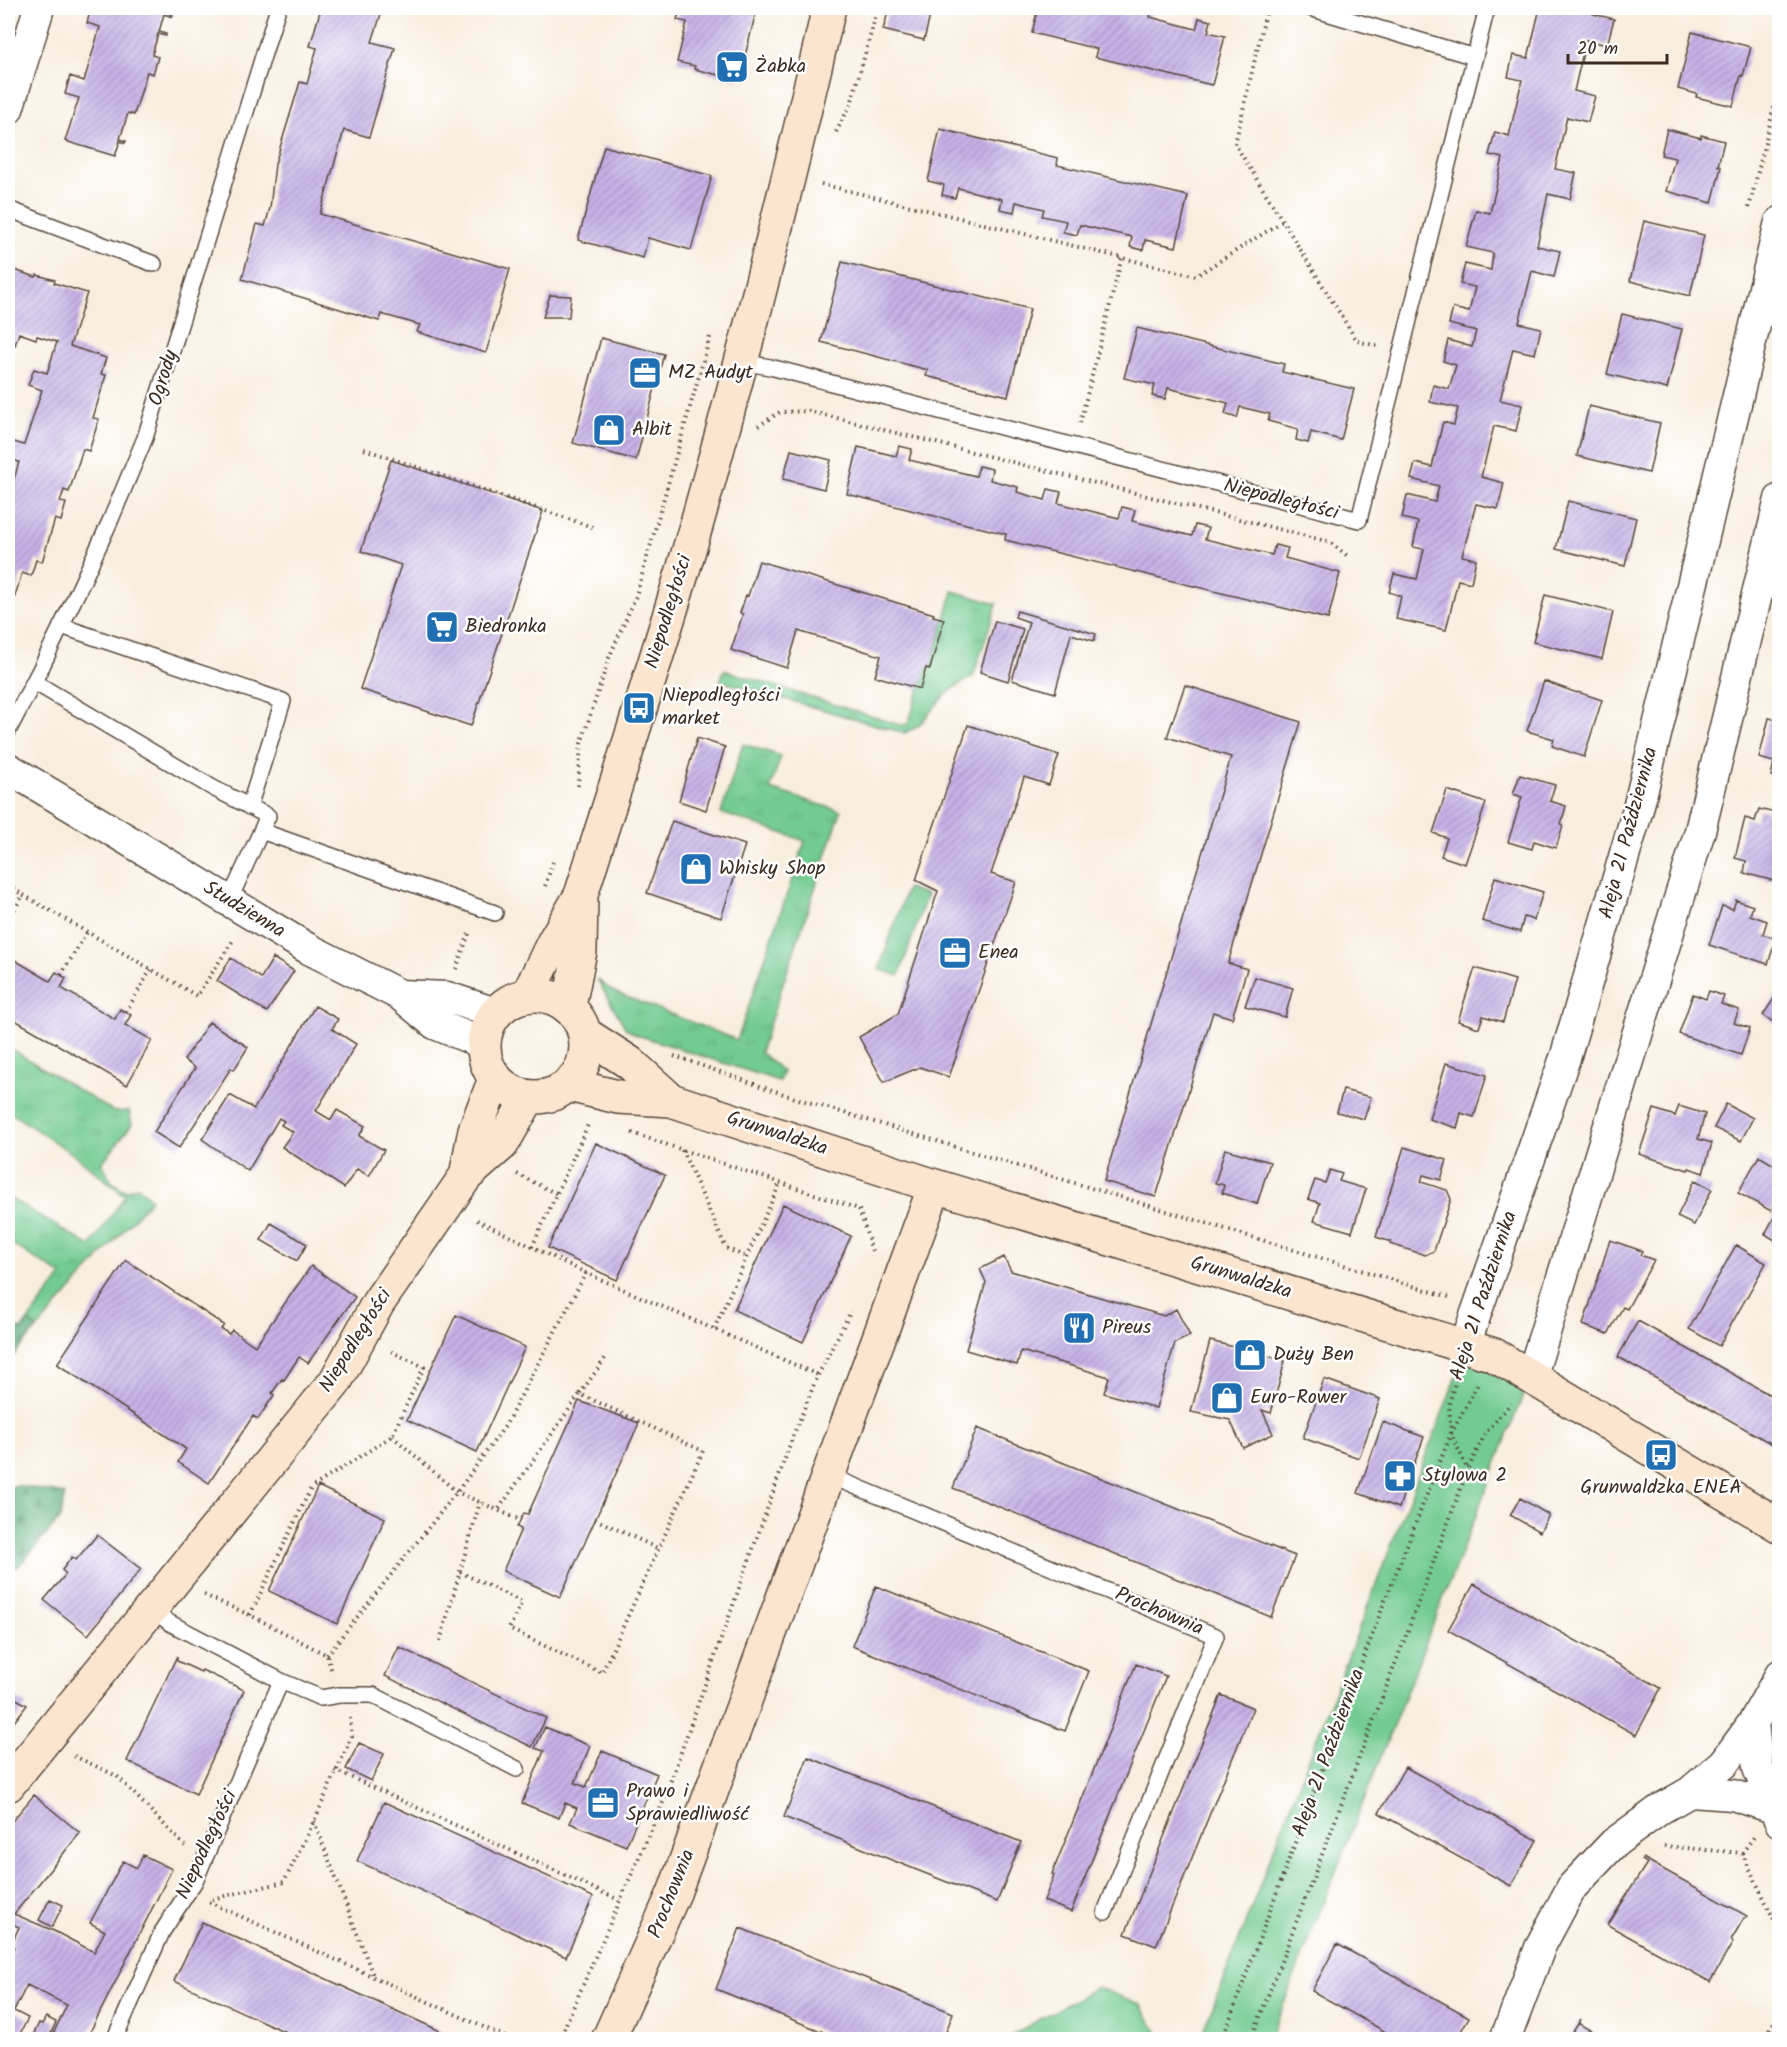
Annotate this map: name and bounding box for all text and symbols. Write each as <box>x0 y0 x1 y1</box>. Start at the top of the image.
scale bar <box>1568 27 1667 65</box>
text: 20 m <box>1577 35 1618 64</box>
supermarket icon: Żabka <box>714 49 750 85</box>
place label: Żabka <box>755 51 806 83</box>
street label: Ogrody <box>140 346 188 410</box>
office icon: MZ Audyt <box>627 355 663 391</box>
place label: MZ Audyt <box>668 357 753 389</box>
shop icon: Albit <box>591 412 627 448</box>
place label: Albit <box>632 414 672 446</box>
street label: Niepodległości <box>1220 470 1343 530</box>
street label: Niepodległości <box>636 550 702 673</box>
supermarket icon: Biedronka <box>424 609 460 645</box>
place label: Biedronka <box>465 611 547 643</box>
place label: Niepodległości market <box>662 680 781 735</box>
bus stop icon: Niepodległości market <box>621 690 657 726</box>
street label: Aleja 21 Października <box>1591 744 1667 922</box>
shop icon: Whisky Shop <box>678 851 714 887</box>
place label: Whisky Shop <box>719 853 826 885</box>
street label: Studzienna <box>197 873 291 947</box>
office icon: Enea <box>937 935 973 971</box>
place label: Enea <box>978 937 1019 969</box>
street label: Grunwaldzka <box>722 1103 832 1165</box>
street label: Aleja 21 Października <box>1441 1207 1527 1385</box>
street label: Grunwaldzka <box>1186 1247 1296 1309</box>
street label: Niepodległości <box>311 1282 401 1399</box>
restaurant icon: Pireus <box>1061 1310 1097 1346</box>
place label: Pireus <box>1102 1312 1152 1344</box>
shop icon: Duży Ben <box>1232 1337 1268 1373</box>
place label: Duży Ben <box>1273 1339 1354 1371</box>
shop icon: Euro-Rower <box>1209 1380 1245 1416</box>
place label: Euro-Rower <box>1250 1382 1347 1414</box>
bus stop icon: Grunwaldzka ENEA <box>1643 1437 1679 1473</box>
pharmacy icon: Stylowa 2 <box>1382 1458 1418 1494</box>
place label: Stylowa 2 <box>1423 1460 1507 1492</box>
place label: Grunwaldzka ENEA <box>1580 1472 1742 1504</box>
street label: Prochownia <box>1110 1579 1208 1645</box>
street label: Aleja 21 Października <box>1284 1665 1374 1841</box>
place label: Prawo i Sprawiedliwość <box>626 1776 750 1831</box>
street label: Niepodległości <box>168 1784 247 1905</box>
office icon: Prawo i Sprawiedliwość <box>585 1785 621 1821</box>
street label: Prochownia <box>640 1845 704 1943</box>

